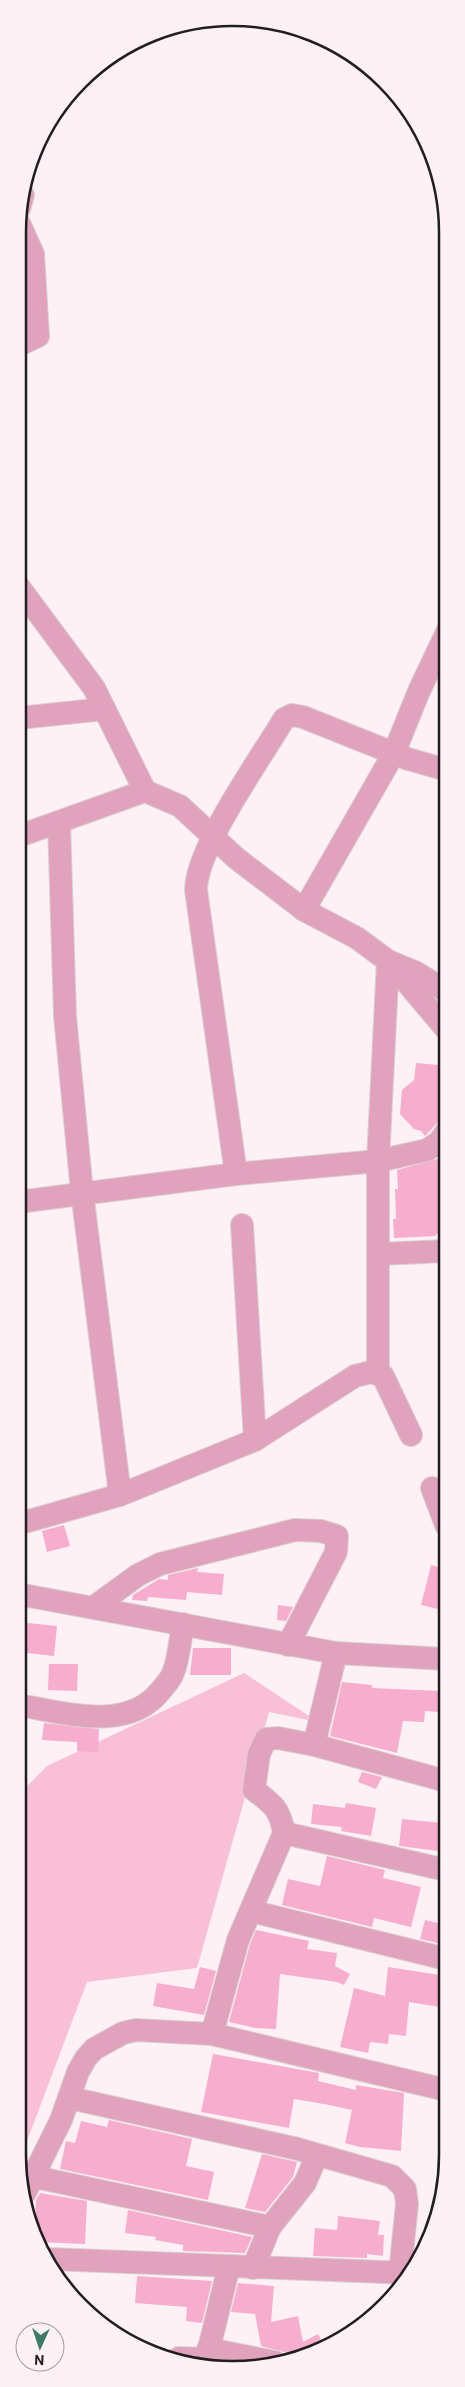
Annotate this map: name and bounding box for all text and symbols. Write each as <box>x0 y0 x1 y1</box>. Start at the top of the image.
north arrow <box>15 2322 65 2372</box>
text: N <box>34 2352 45 2368</box>

